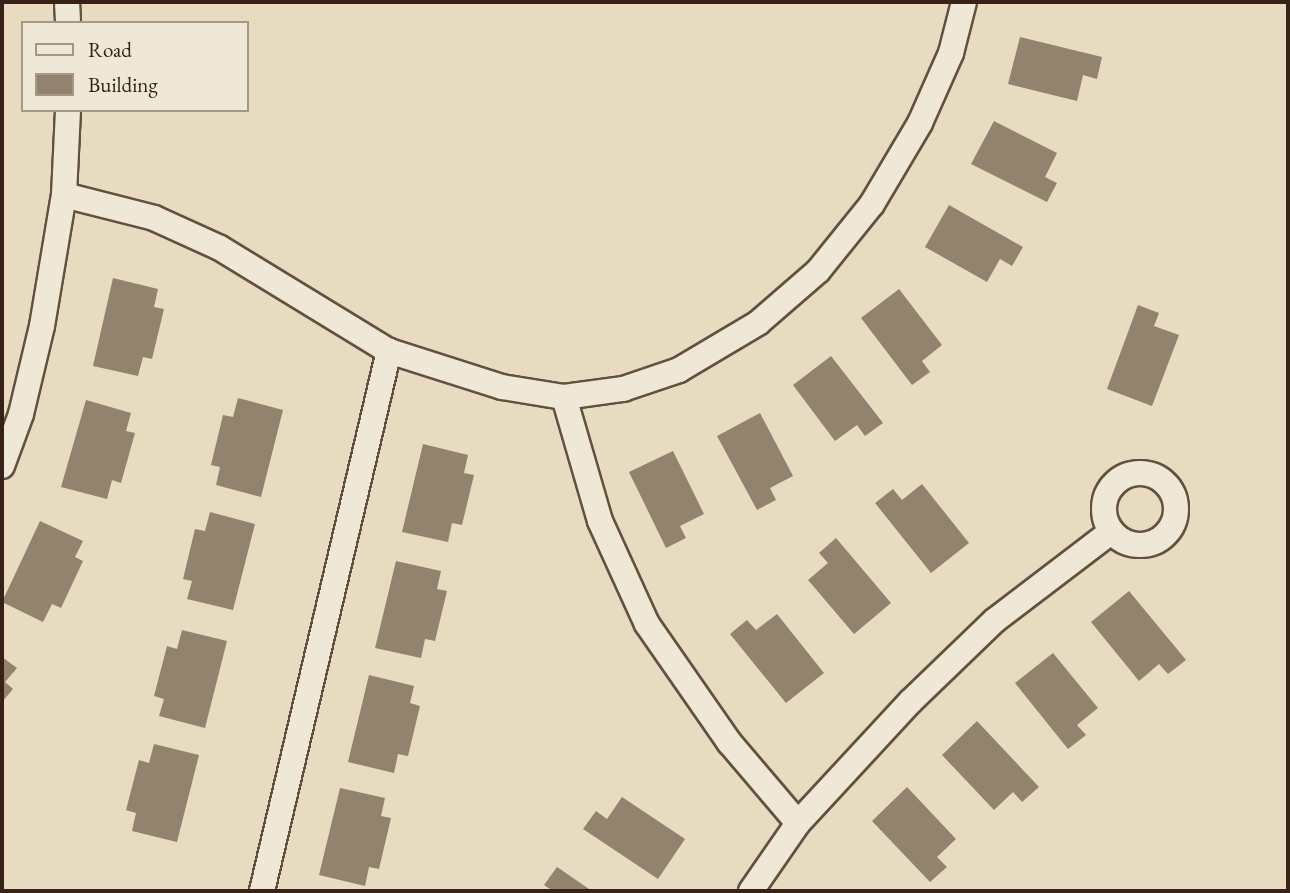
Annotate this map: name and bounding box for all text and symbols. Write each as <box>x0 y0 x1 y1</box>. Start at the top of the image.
legend <box>21 21 248 112</box>
text: Road <box>88 36 132 63</box>
text: Building <box>88 71 158 98</box>

